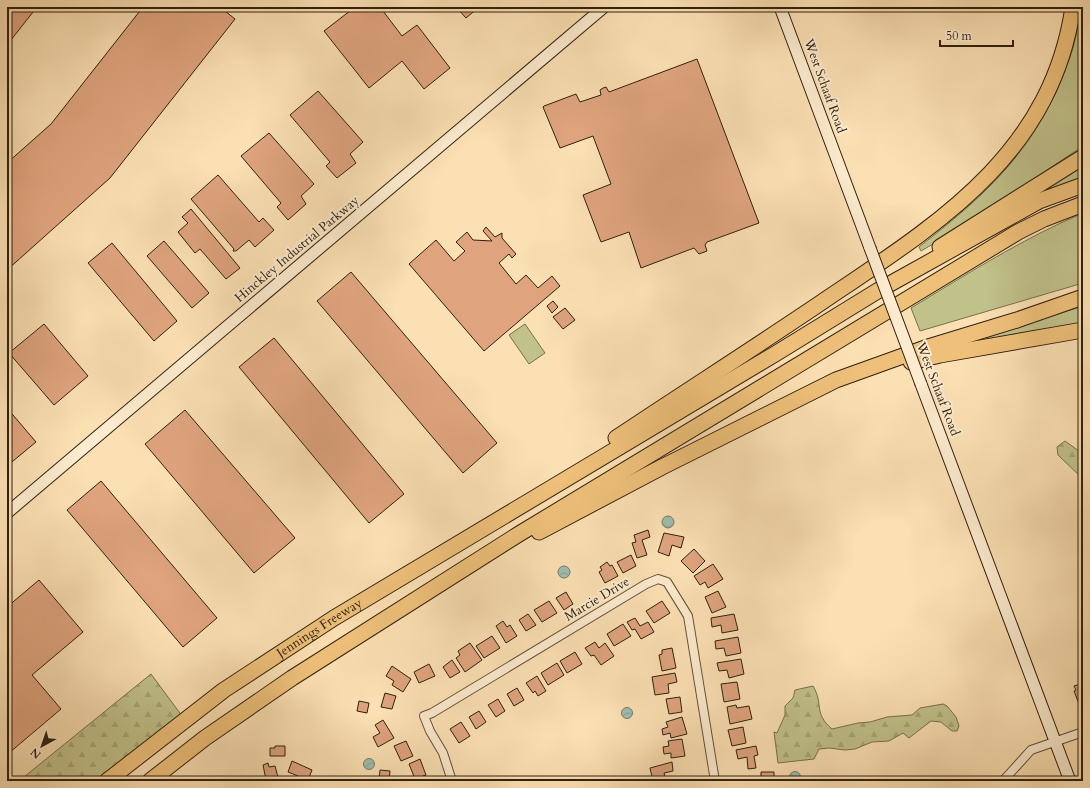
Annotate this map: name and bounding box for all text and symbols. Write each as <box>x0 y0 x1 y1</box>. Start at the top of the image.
scale bar <box>940 22 1013 48</box>
text: 50 m <box>946 28 973 44</box>
street label: West Schaaf Road <box>799 35 850 136</box>
street label: Hinckley Industrial Parkway <box>231 191 363 306</box>
street label: West Schaaf Road <box>911 339 964 439</box>
street label: Marcie Drive <box>561 572 633 626</box>
street label: Jennings Freeway <box>272 594 366 663</box>
north arrow <box>22 726 62 766</box>
text: N <box>27 744 44 762</box>

